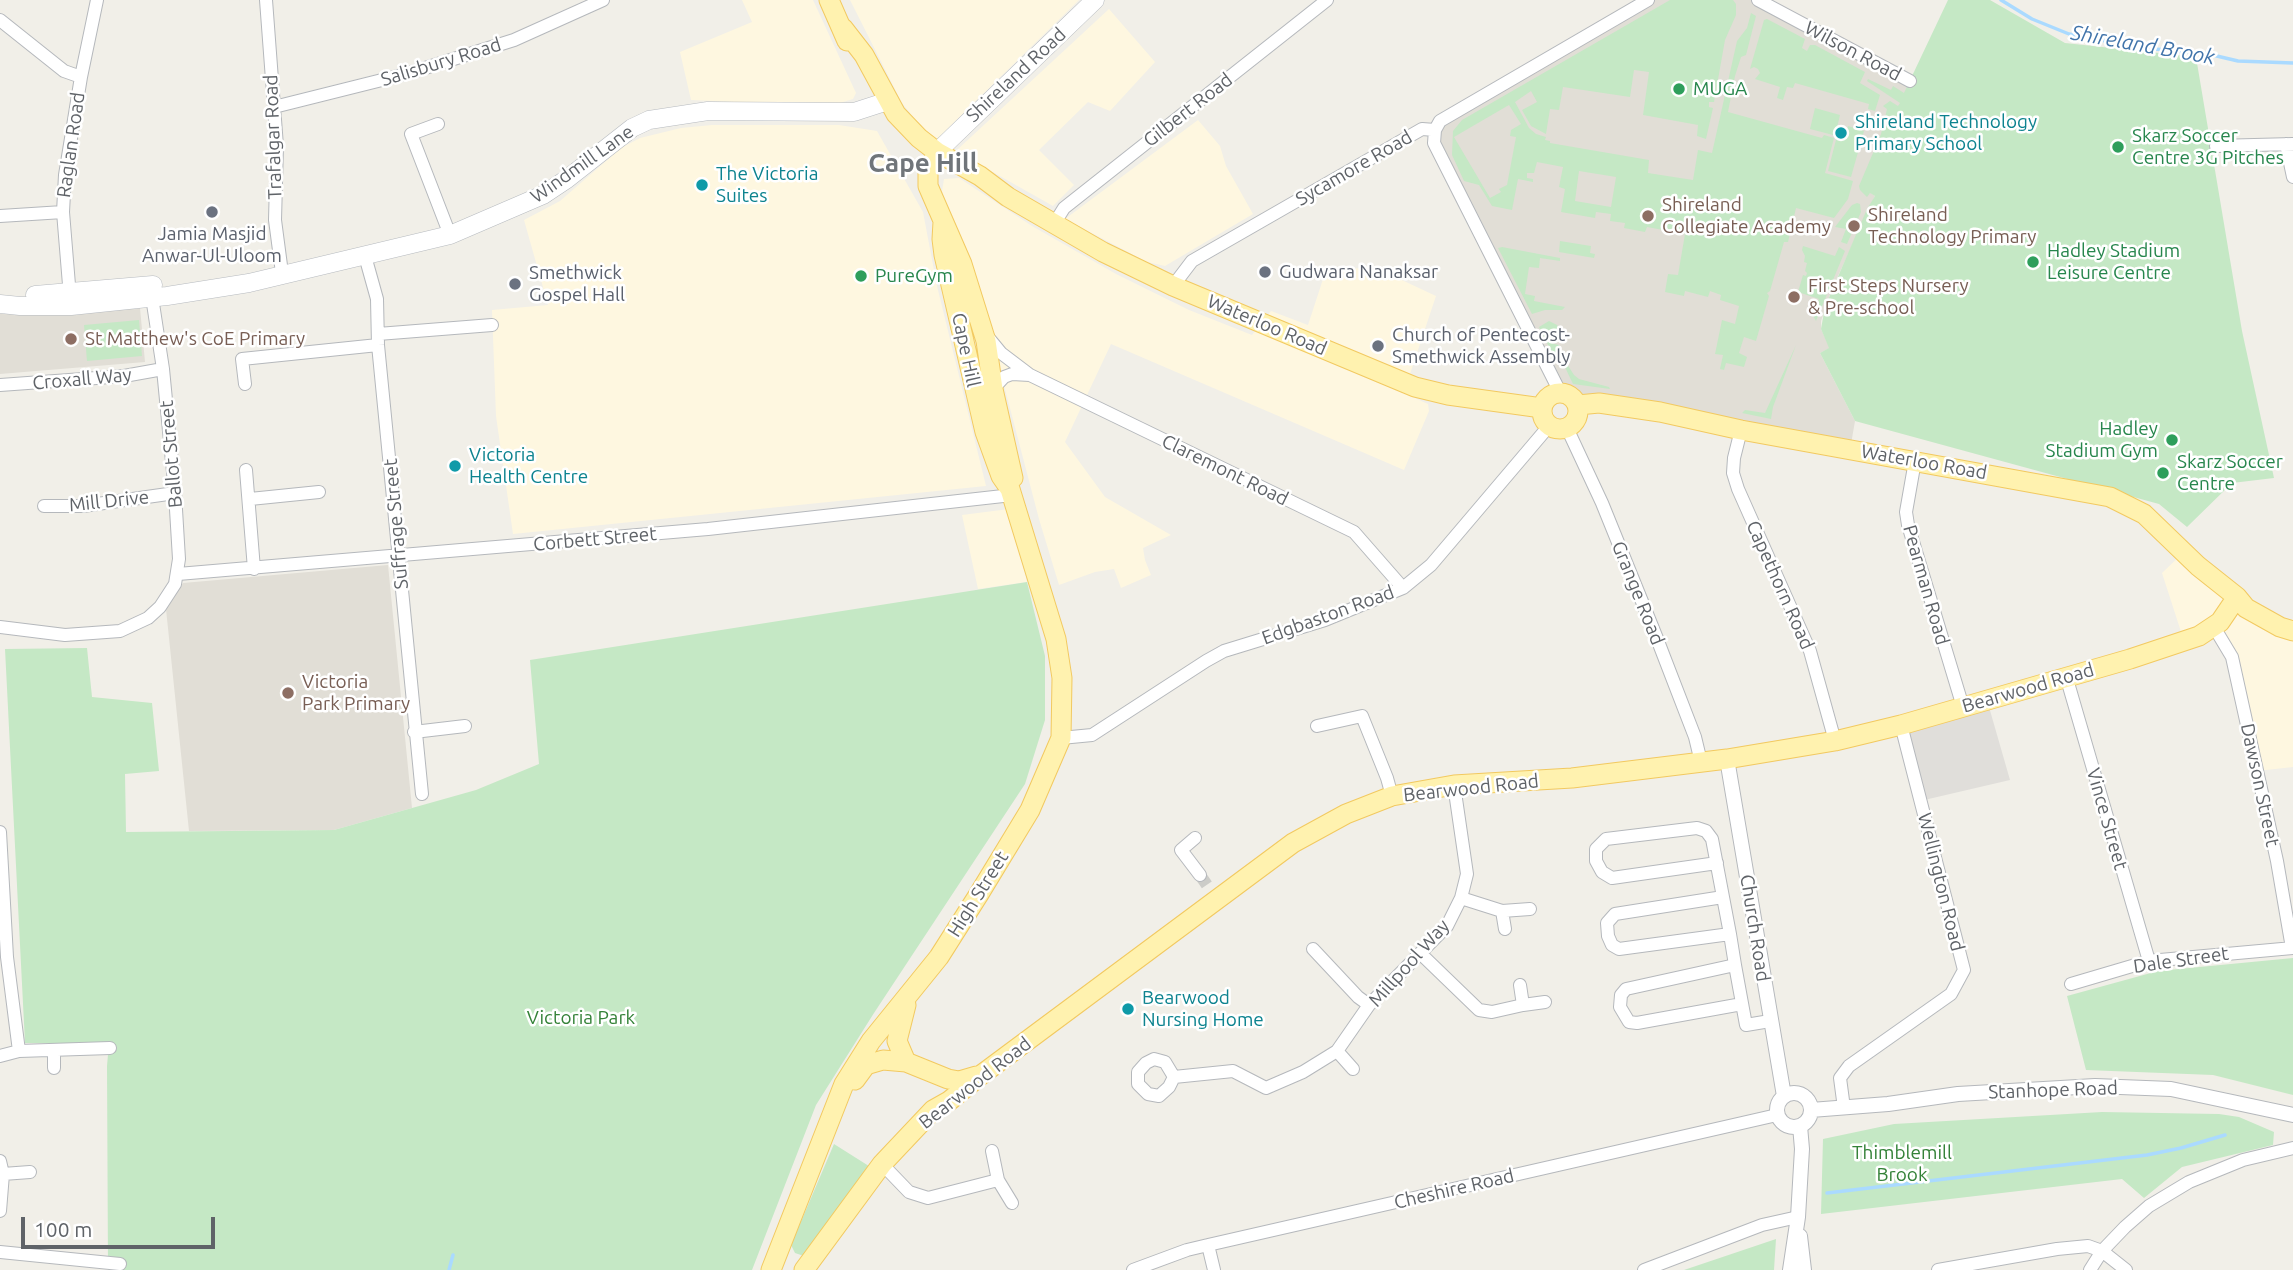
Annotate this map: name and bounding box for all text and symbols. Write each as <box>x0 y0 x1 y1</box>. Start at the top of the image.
street label: Wilson Road <box>1801 16 1905 86</box>
water label: Shireland Brook <box>2069 20 2217 70</box>
street label: Shireland Road <box>961 23 1071 127</box>
street label: Salisbury Road <box>378 33 504 91</box>
street label: Gilbert Road <box>1139 68 1237 152</box>
street label: Trafalgar Road <box>259 74 287 200</box>
place label: MUGA <box>1693 78 1747 100</box>
marker: MUGA <box>1671 81 1687 97</box>
street label: Raglan Road <box>52 91 90 199</box>
place label: Shireland Technology Primary School <box>1855 111 2037 155</box>
street label: Windmill Lane <box>526 120 638 208</box>
street label: Sycamore Road <box>1292 125 1416 211</box>
marker: Shireland Technology Primary School <box>1833 125 1849 141</box>
place label: Skarz Soccer Centre 3G Pitches <box>2132 125 2284 169</box>
marker: Skarz Soccer Centre 3G Pitches <box>2110 139 2126 155</box>
district label: Cape Hill <box>868 147 978 179</box>
place label: The Victoria Suites <box>716 163 819 207</box>
marker: The Victoria Suites <box>694 177 710 193</box>
place label: Shireland Collegiate Academy <box>1662 194 1831 238</box>
marker: Jamia Masjid Anwar-Ul-Uloom <box>204 204 220 220</box>
place label: Shireland Technology Primary <box>1868 204 2036 248</box>
marker: Shireland Collegiate Academy <box>1640 208 1656 224</box>
marker: Shireland Technology Primary <box>1846 218 1862 234</box>
place label: Jamia Masjid Anwar-Ul-Uloom <box>142 223 282 267</box>
place label: Hadley Stadium Leisure Centre <box>2047 240 2180 284</box>
marker: Hadley Stadium Leisure Centre <box>2025 254 2041 270</box>
place label: Gudwara Nanaksar <box>1279 261 1438 283</box>
place label: Smethwick Gospel Hall <box>529 262 625 306</box>
marker: Gudwara Nanaksar <box>1257 264 1273 280</box>
place label: PureGym <box>875 265 953 287</box>
marker: PureGym <box>853 268 869 284</box>
place label: First Steps Nursery & Pre-school <box>1808 275 1969 319</box>
marker: Smethwick Gospel Hall <box>507 276 523 292</box>
marker: First Steps Nursery & Pre-school <box>1786 289 1802 305</box>
street label: Waterloo Road <box>1204 290 1330 360</box>
street label: Cape Hill <box>947 311 985 389</box>
place label: Church of Pentecost- Smethwick Assembly <box>1392 324 1570 368</box>
place label: St Matthew's CoE Primary <box>85 328 305 350</box>
marker: St Matthew's CoE Primary <box>63 331 79 347</box>
marker: Church of Pentecost- Smethwick Assembly <box>1370 338 1386 354</box>
street label: Croxall Way <box>31 363 133 395</box>
street label: Ballot Street <box>155 399 187 509</box>
place label: Hadley Stadium Gym <box>2046 418 2158 462</box>
street label: Claremont Road <box>1158 429 1292 511</box>
marker: Hadley Stadium Gym <box>2164 432 2180 448</box>
street label: Waterloo Road <box>1859 440 1989 484</box>
place label: Victoria Health Centre <box>469 444 588 488</box>
place label: Skarz Soccer Centre <box>2177 451 2283 495</box>
street label: Suffrage Street <box>379 458 413 590</box>
marker: Victoria Health Centre <box>447 458 463 474</box>
marker: Skarz Soccer Centre <box>2155 465 2171 481</box>
street label: Mill Drive <box>68 485 150 517</box>
street label: Capethorn Road <box>1741 517 1819 653</box>
street label: Corbett Street <box>532 522 658 556</box>
street label: Pearman Road <box>1898 522 1954 648</box>
street label: Grange Road <box>1607 538 1669 648</box>
street label: Edgbaston Road <box>1259 580 1397 650</box>
street label: Bearwood Road <box>1959 658 2097 718</box>
place label: Victoria Park Primary <box>302 671 410 715</box>
marker: Victoria Park Primary <box>280 685 296 701</box>
street label: Dawson Street <box>2236 721 2284 849</box>
street label: Vince Street <box>2082 765 2132 873</box>
street label: Bearwood Road <box>1402 770 1540 806</box>
street label: Wellington Road <box>1913 811 1969 953</box>
street label: High Street <box>943 847 1013 941</box>
street label: Church Road <box>1735 873 1775 983</box>
street label: Millpool Way <box>1364 915 1454 1011</box>
street label: Dale Street <box>2132 942 2230 978</box>
place label: Bearwood Nursing Home <box>1142 987 1264 1031</box>
marker: Bearwood Nursing Home <box>1120 1001 1136 1017</box>
park label: Victoria Park <box>527 1007 635 1029</box>
street label: Bearwood Road <box>914 1032 1036 1134</box>
street label: Stanhope Road <box>1988 1076 2118 1104</box>
park label: Thimblemill Brook <box>1852 1142 1952 1186</box>
street label: Cheshire Road <box>1392 1164 1516 1214</box>
scale bar <box>24 1204 219 1248</box>
text: 100 m <box>34 1217 92 1241</box>

